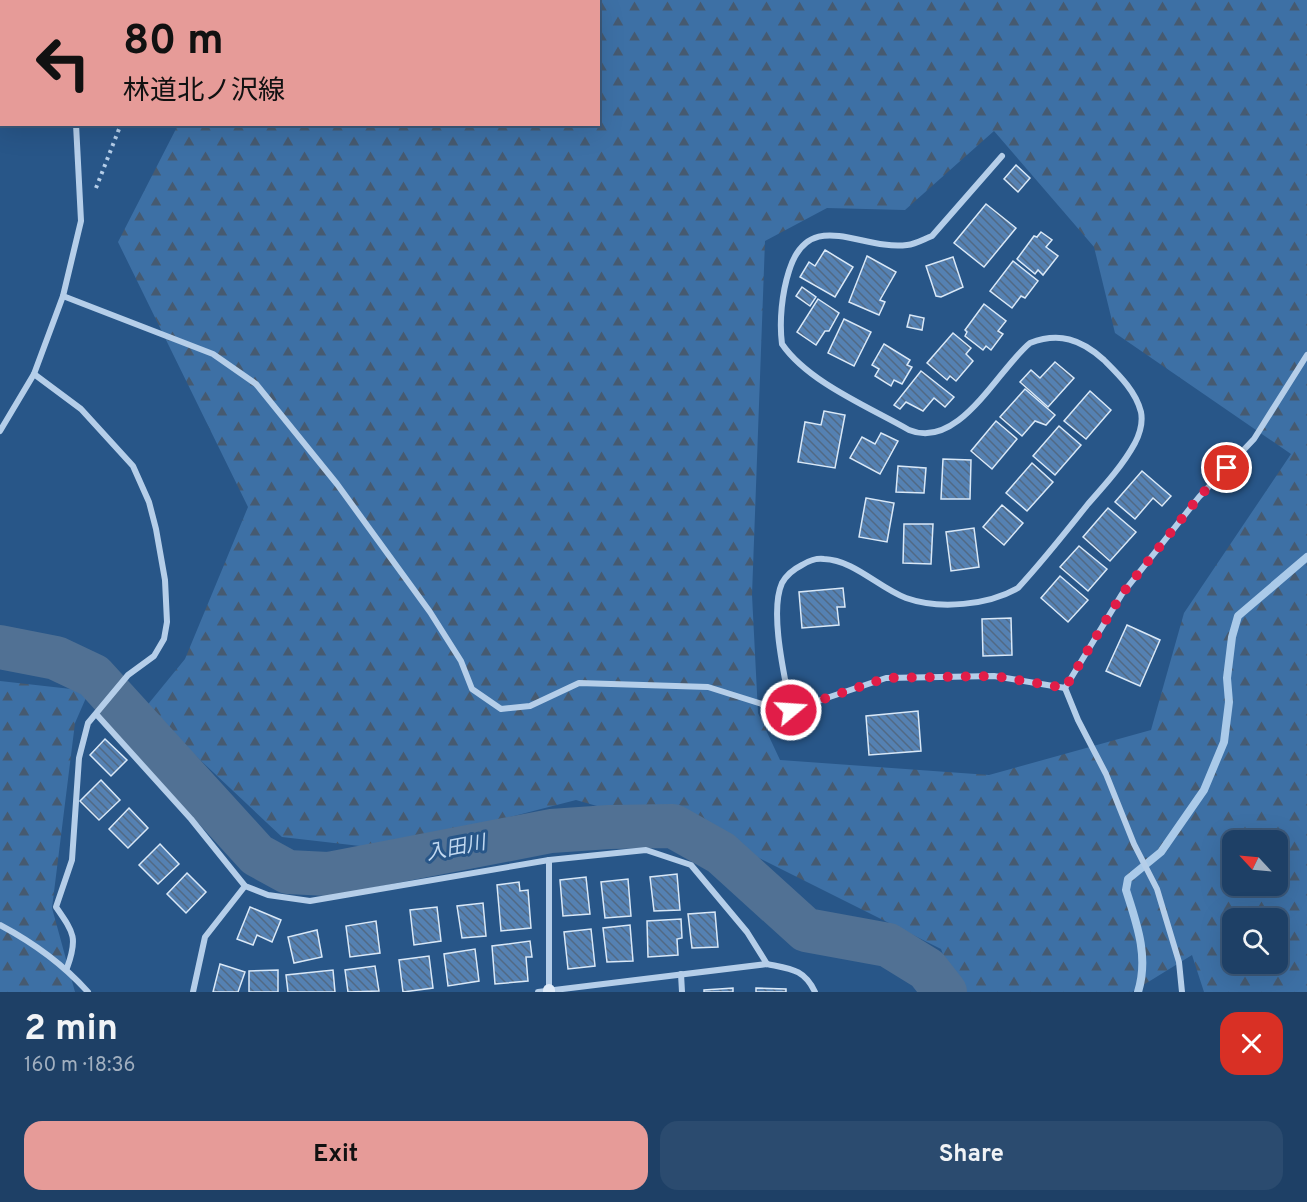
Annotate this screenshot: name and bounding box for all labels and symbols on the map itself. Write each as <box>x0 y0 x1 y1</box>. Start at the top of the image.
pin <box>1201 442 1252 493</box>
position arrow <box>759 678 823 742</box>
water label: 入田川 <box>424 830 490 867</box>
north arrow <box>1222 830 1288 896</box>

